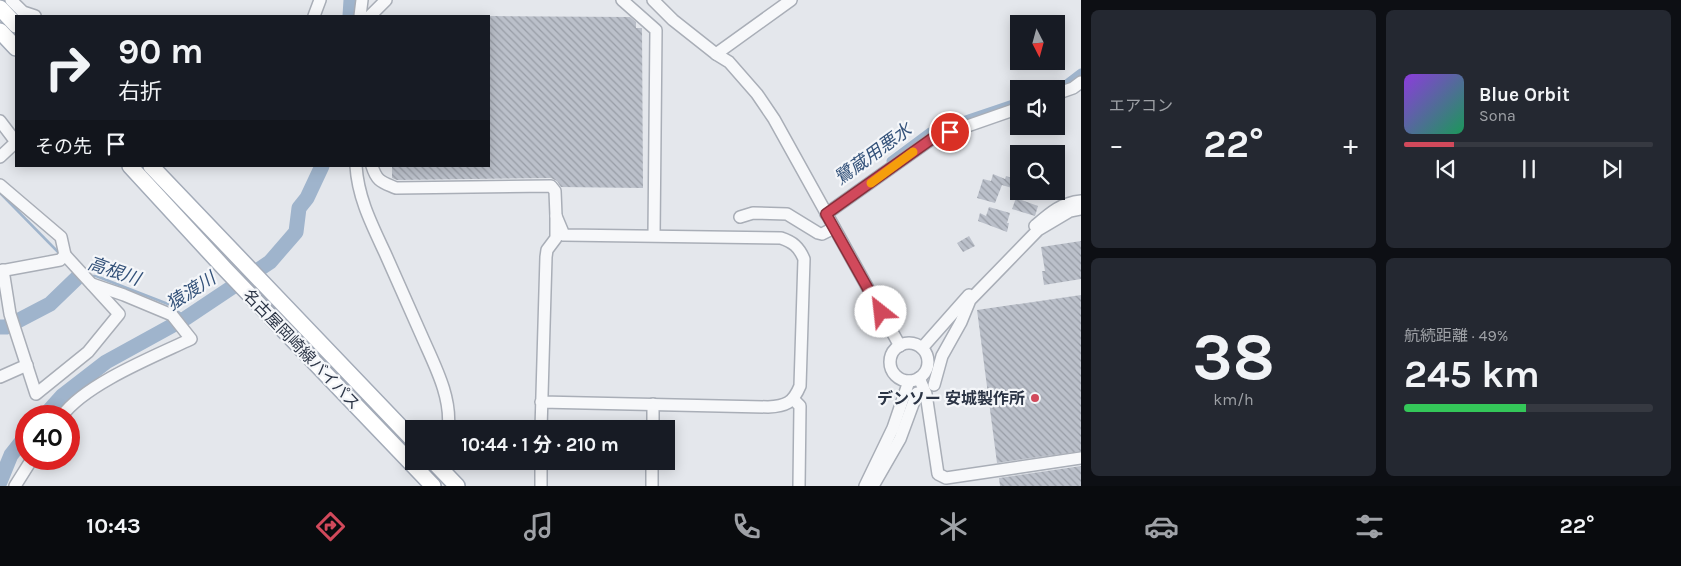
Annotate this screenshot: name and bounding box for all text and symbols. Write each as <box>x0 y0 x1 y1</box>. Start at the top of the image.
north arrow <box>1010 15 1065 70</box>
map controls <box>1010 15 1065 200</box>
text: 90 m <box>118 31 204 72</box>
icon: right <box>35 35 100 100</box>
text: 右折 <box>118 79 162 105</box>
button: sound <box>1010 80 1065 135</box>
text: Blue Orbit <box>1479 84 1570 106</box>
text: エアコン <box>1109 96 1173 115</box>
text: Sona <box>1479 106 1516 125</box>
pin <box>929 111 971 153</box>
water label: 鷺蔵用悪水 <box>830 117 917 189</box>
icon: arrive <box>936 118 964 146</box>
text: 22° <box>1203 122 1264 167</box>
text: − <box>1109 128 1124 161</box>
text: + <box>1343 128 1358 161</box>
icon: arrive <box>102 130 130 158</box>
text: その先 <box>35 136 92 158</box>
button: search <box>1010 145 1065 200</box>
icon: previous <box>1432 155 1460 183</box>
icon: pause <box>1515 155 1543 183</box>
icon: next <box>1598 155 1626 183</box>
water label: 高根川 <box>85 252 145 291</box>
water label: 猿渡川 <box>162 266 221 315</box>
street label: 名古屋岡崎線バイパス <box>239 285 364 413</box>
position arrow <box>854 285 906 337</box>
text: 38 <box>1192 319 1275 395</box>
text: 航続距離 · 49% <box>1404 326 1508 345</box>
text: 245 km <box>1404 352 1540 397</box>
place label: デンソー 安城製作所 <box>877 389 1025 408</box>
text: km/h <box>1213 390 1254 409</box>
marker: デンソー 安城製作所 <box>1029 392 1041 404</box>
speed limit sign: 40 <box>15 405 80 470</box>
text: 10:44 · 1 分 · 210 m <box>461 434 619 456</box>
icon: directions <box>313 509 348 544</box>
icon: music <box>521 509 556 544</box>
icon: phone <box>729 509 764 544</box>
icon: climate <box>936 509 971 544</box>
icon: car <box>1144 509 1179 544</box>
icon: filters <box>1352 509 1387 544</box>
text: 10:43 <box>86 513 141 539</box>
text: 22° <box>1559 513 1595 539</box>

